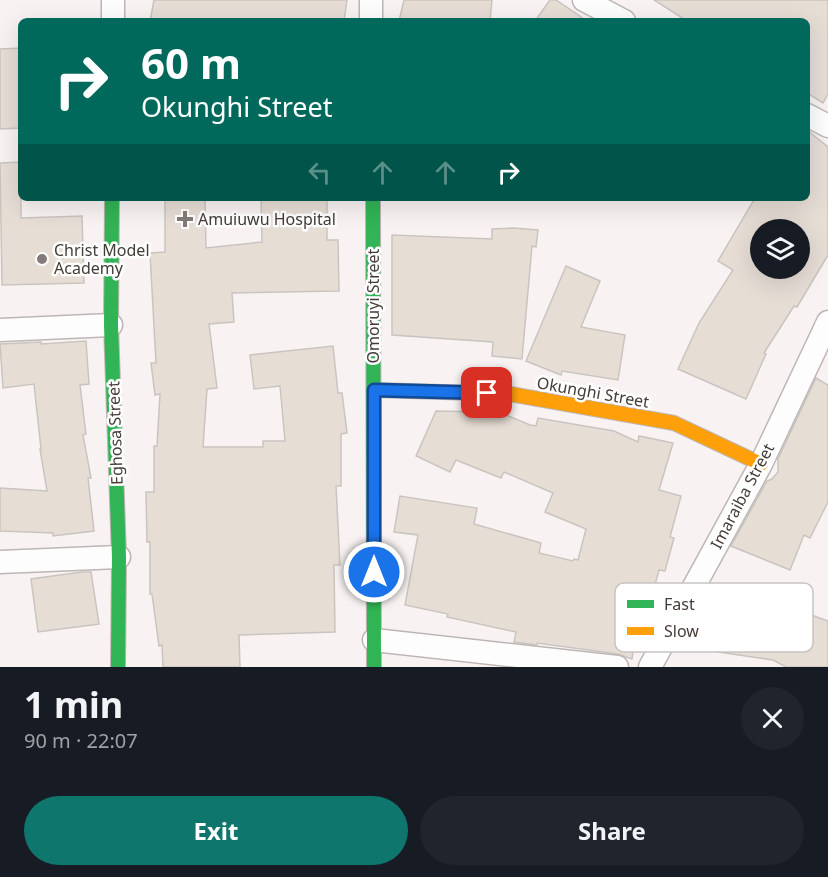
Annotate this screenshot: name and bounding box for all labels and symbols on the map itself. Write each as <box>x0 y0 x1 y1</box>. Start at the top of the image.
place label: Amuiuwu Hospital <box>198 208 336 230</box>
marker: Amuiuwu Hospital <box>176 210 194 228</box>
place label: Christ Model Academy <box>54 239 150 279</box>
street label: Omoruyi Street <box>362 248 384 363</box>
marker: Christ Model Academy <box>35 252 49 266</box>
pin <box>461 367 512 418</box>
street label: Okunghi Street <box>535 371 651 413</box>
street label: Eghosa Street <box>102 381 128 485</box>
street label: Imaraiba Street <box>705 439 779 553</box>
position arrow <box>342 540 406 604</box>
legend <box>615 583 813 652</box>
text: Fast <box>664 593 695 615</box>
text: Slow <box>664 620 699 642</box>

